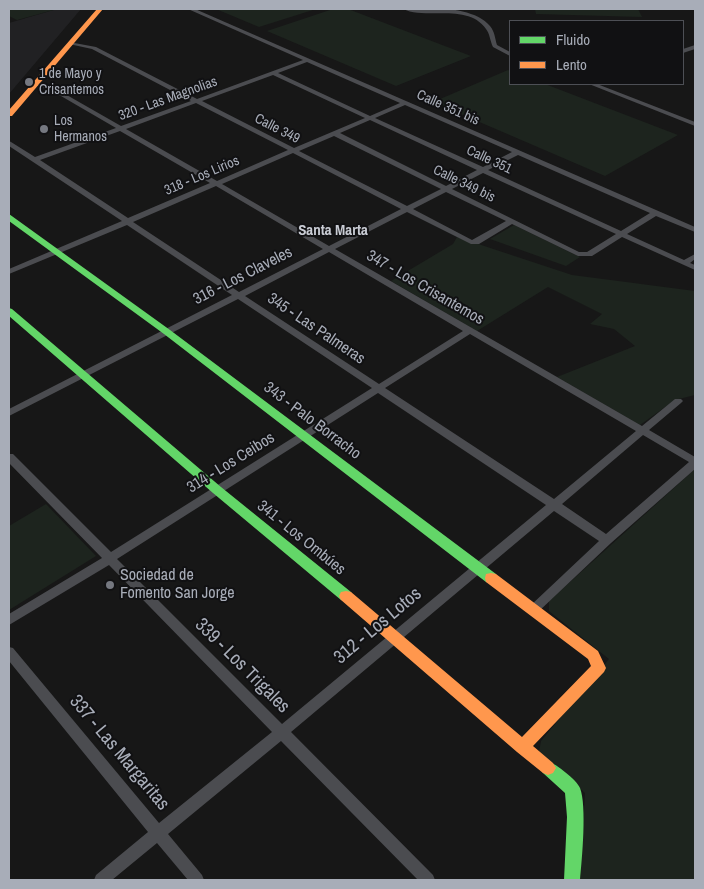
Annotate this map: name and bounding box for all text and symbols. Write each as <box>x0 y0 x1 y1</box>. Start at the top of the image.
legend <box>509 20 684 85</box>
text: Fluido <box>556 29 590 50</box>
text: Lento <box>556 54 587 75</box>
place label: 1 de Mayo y Crisantemos <box>39 66 104 98</box>
street label: 320 - Las Magnolias <box>116 73 220 125</box>
marker: 1 de Mayo y Crisantemos <box>23 76 35 88</box>
street label: Calle 351 bis <box>414 87 482 129</box>
street label: Calle 349 <box>252 111 302 147</box>
place label: Los Hermanos <box>54 113 107 146</box>
marker: Los Hermanos <box>38 123 50 135</box>
street label: Calle 351 <box>463 142 515 178</box>
street label: 318 - Los Lirios <box>162 153 242 199</box>
street label: Calle 349 bis <box>430 162 498 206</box>
district label: Santa Marta <box>298 222 368 240</box>
street label: 316 - Los Claveles <box>190 243 296 309</box>
street label: 347 - Los Crisantemos <box>363 247 487 329</box>
street label: 345 - Las Palmeras <box>263 289 369 369</box>
street label: 343 - Palo Borracho <box>260 378 364 464</box>
street label: 314 - Los Ceibos <box>184 428 278 498</box>
street label: 341 - Los Ombúes <box>253 497 349 579</box>
place label: Sociedad de Fomento San Jorge <box>120 566 235 604</box>
marker: Sociedad de Fomento San Jorge <box>104 579 116 591</box>
street label: 312 - Los Lotos <box>330 583 426 669</box>
street label: 339 - Los Trigales <box>190 614 294 718</box>
street label: 337 - Las Margaritas <box>64 691 174 815</box>

